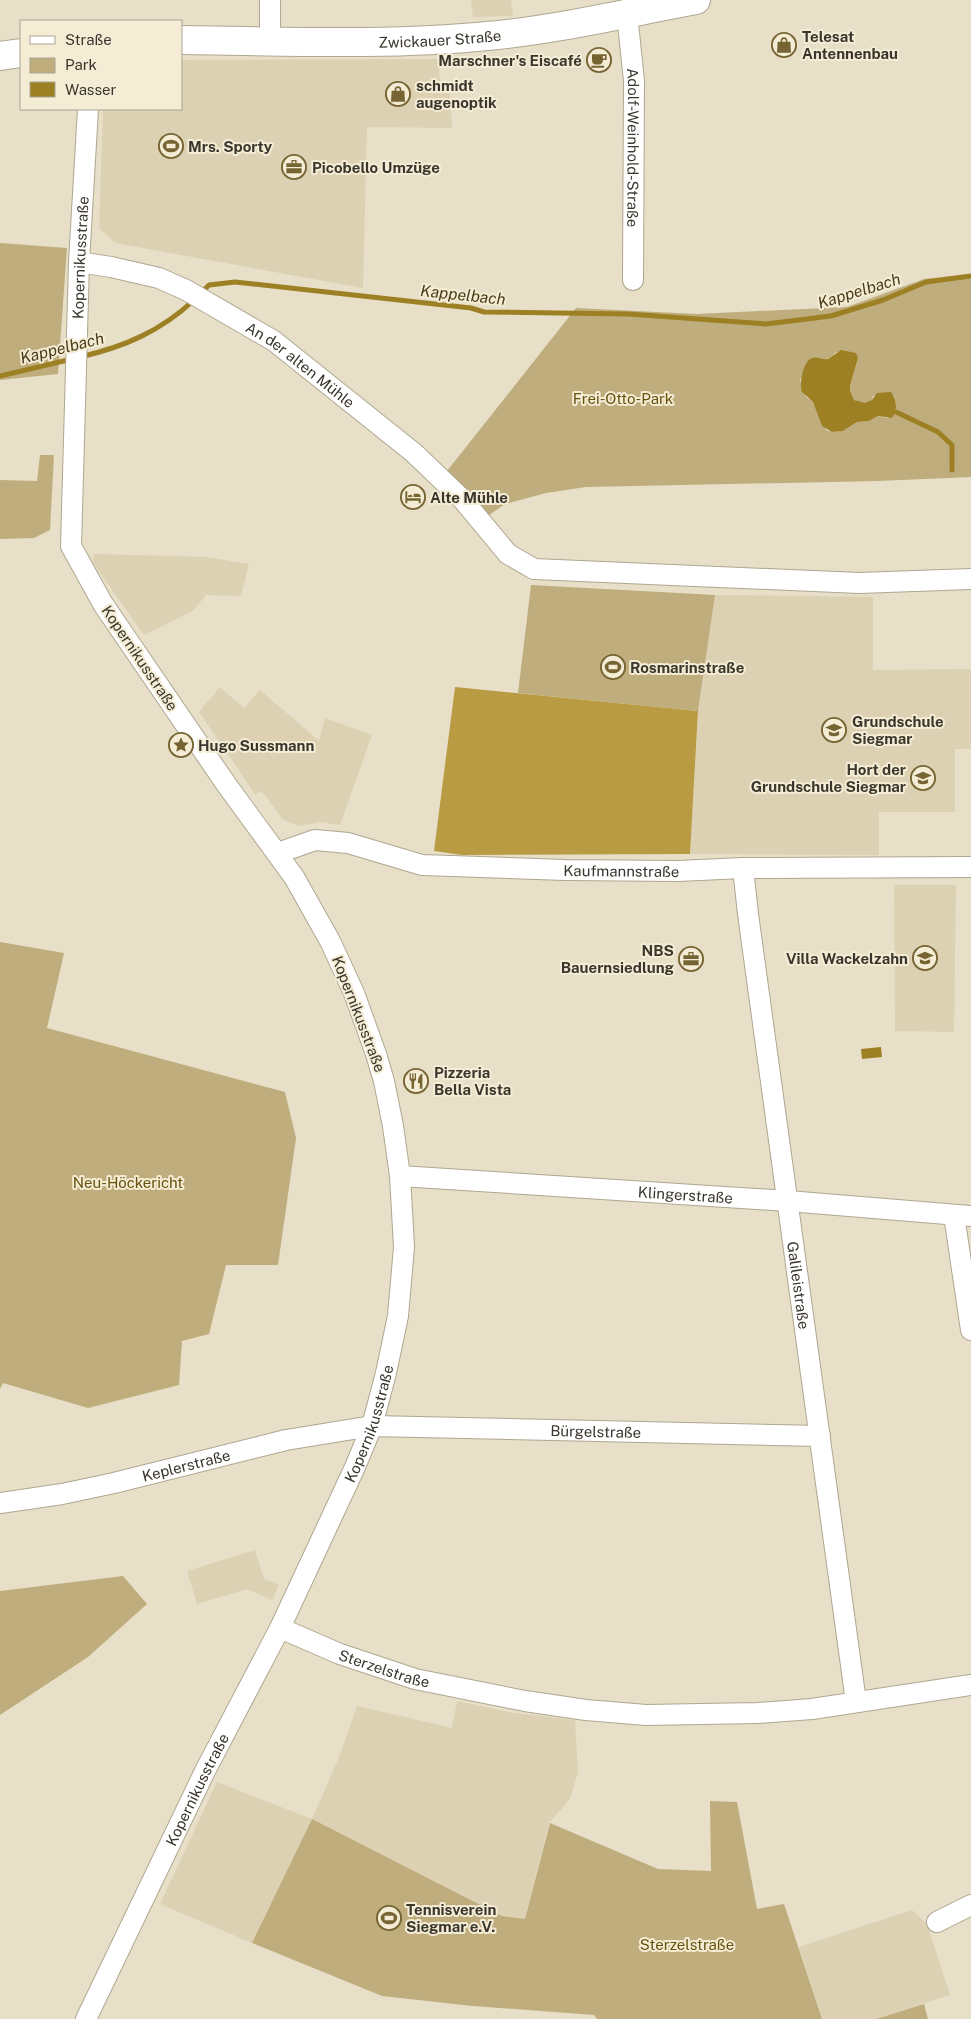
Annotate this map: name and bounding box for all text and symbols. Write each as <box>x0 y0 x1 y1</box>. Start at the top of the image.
legend <box>20 20 182 110</box>
street label: Zwickauer Straße <box>378 26 502 50</box>
place label: Telesat Antennenbau <box>802 28 898 62</box>
text: Straße <box>65 31 112 48</box>
shop icon: Telesat Antennenbau <box>771 32 797 58</box>
cafe icon: Marschner's Eiscafé <box>586 47 612 73</box>
place label: Marschner's Eiscafé <box>438 52 582 69</box>
text: Park <box>65 56 97 73</box>
street label: Adolf-Weinhold-Straße <box>624 67 643 227</box>
place label: schmidt augenoptik <box>416 77 497 111</box>
text: Wasser <box>65 81 117 98</box>
shop icon: schmidt augenoptik <box>385 81 411 107</box>
sports icon: Mrs. Sporty <box>158 133 184 159</box>
place label: Mrs. Sporty <box>188 138 273 155</box>
office icon: Picobello Umzüge <box>281 154 307 180</box>
place label: Picobello Umzüge <box>312 159 440 176</box>
street label: Kopernikusstraße <box>69 196 91 319</box>
water label: Kappelbach <box>815 269 903 313</box>
water label: Kappelbach <box>419 281 507 309</box>
street label: An der alten Mühle <box>243 318 358 411</box>
water label: Kappelbach <box>18 328 106 368</box>
park label: Frei-Otto-Park <box>573 390 673 407</box>
hotel icon: Alte Mühle <box>400 484 426 510</box>
place label: Alte Mühle <box>430 489 508 506</box>
street label: Kopernikusstraße <box>99 602 181 714</box>
sports icon: Rosmarinstraße <box>600 654 626 680</box>
place label: Rosmarinstraße <box>630 659 744 676</box>
place label: Grundschule Siegmar <box>852 713 944 747</box>
school or university icon: Grundschule Siegmar <box>821 717 847 743</box>
place icon: Hugo Sussmann <box>168 732 194 758</box>
place label: Hugo Sussmann <box>198 737 314 754</box>
place label: Hort der Grundschule Siegmar <box>751 761 906 795</box>
school or university icon: Hort der Grundschule Siegmar <box>910 765 936 791</box>
street label: Kaufmannstraße <box>563 861 679 880</box>
place label: NBS Bauernsiedlung <box>561 942 675 976</box>
school or university icon: Villa Wackelzahn <box>912 945 938 971</box>
office icon: NBS Bauernsiedlung <box>678 946 704 972</box>
place label: Villa Wackelzahn <box>786 950 908 967</box>
street label: Kopernikusstraße <box>329 954 389 1074</box>
place label: Pizzeria Bella Vista <box>434 1064 511 1098</box>
restaurant icon: Pizzeria Bella Vista <box>403 1068 429 1094</box>
park label: Neu-Höckericht <box>73 1174 183 1191</box>
street label: Klingerstraße <box>637 1183 733 1206</box>
street label: Galileistraße <box>784 1240 813 1330</box>
street label: Kopernikusstraße <box>341 1363 396 1485</box>
street label: Bürgelstraße <box>550 1421 641 1441</box>
street label: Keplerstraße <box>140 1446 232 1484</box>
street label: Sterzelstraße <box>337 1646 431 1690</box>
street label: Kopernikusstraße <box>162 1730 232 1848</box>
place label: Tennisverein Siegmar e.V. <box>406 1901 496 1935</box>
sports icon: Tennisverein Siegmar e.V. <box>376 1905 402 1931</box>
park label: Sterzelstraße <box>640 1936 734 1953</box>

